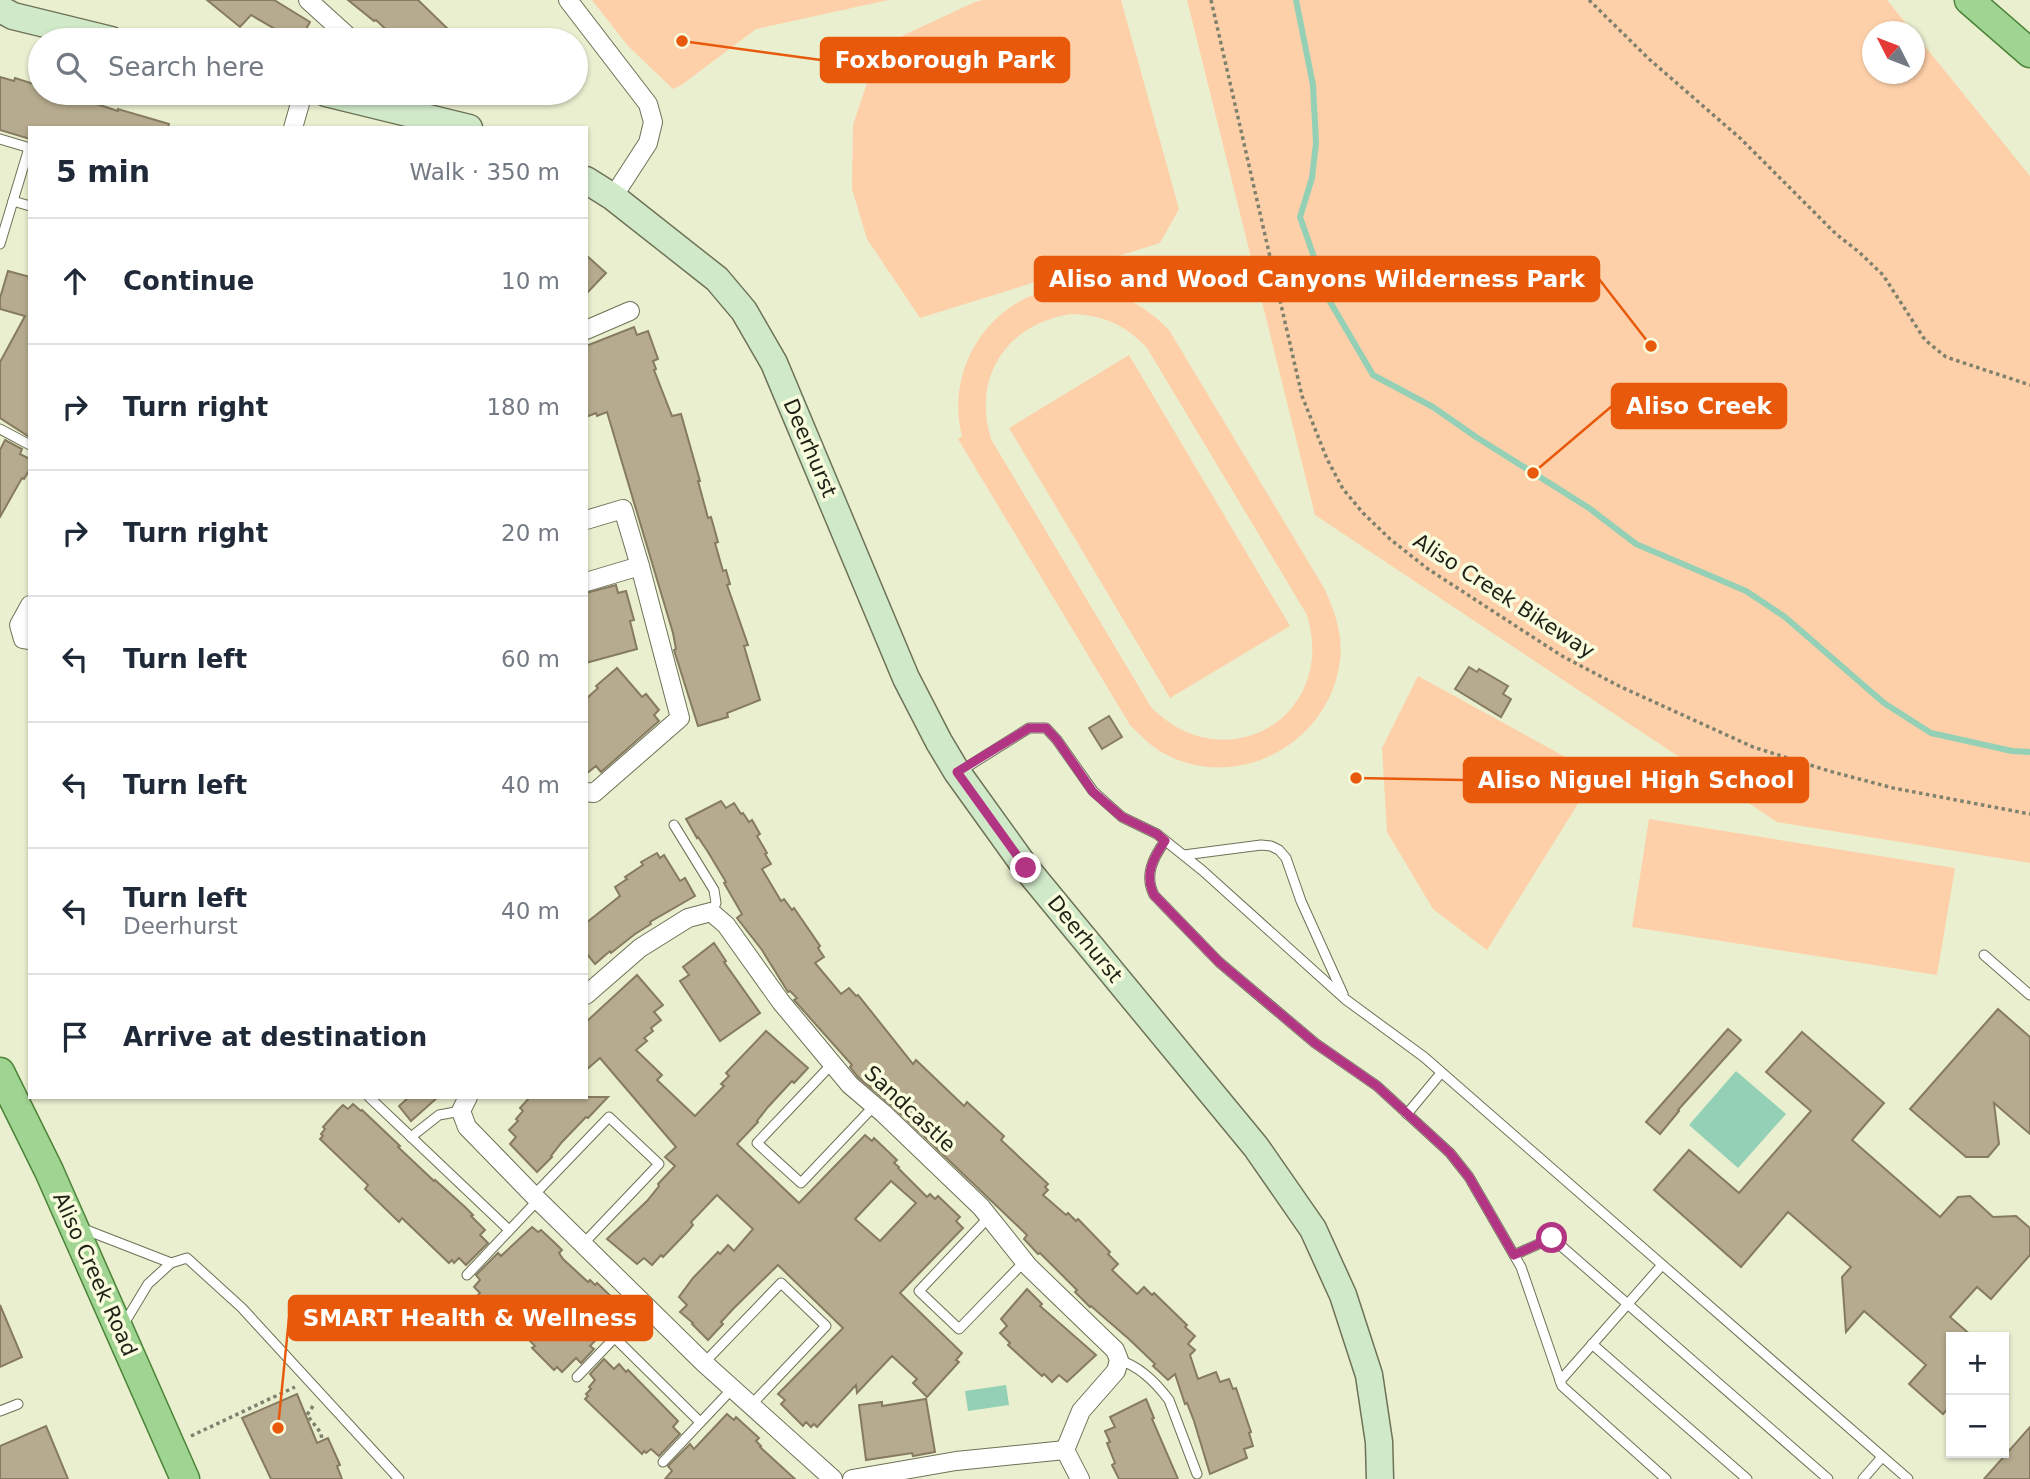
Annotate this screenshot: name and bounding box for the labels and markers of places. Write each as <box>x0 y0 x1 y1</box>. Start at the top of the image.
callout: Foxborough Park <box>821 38 1069 82</box>
callout: Aliso and Wood Canyons Wilderness Park <box>1035 257 1599 301</box>
callout: Aliso Creek <box>1612 384 1786 428</box>
callout: Aliso Niguel High School <box>1464 758 1808 802</box>
callout: SMART Health & Wellness <box>289 1296 652 1340</box>

